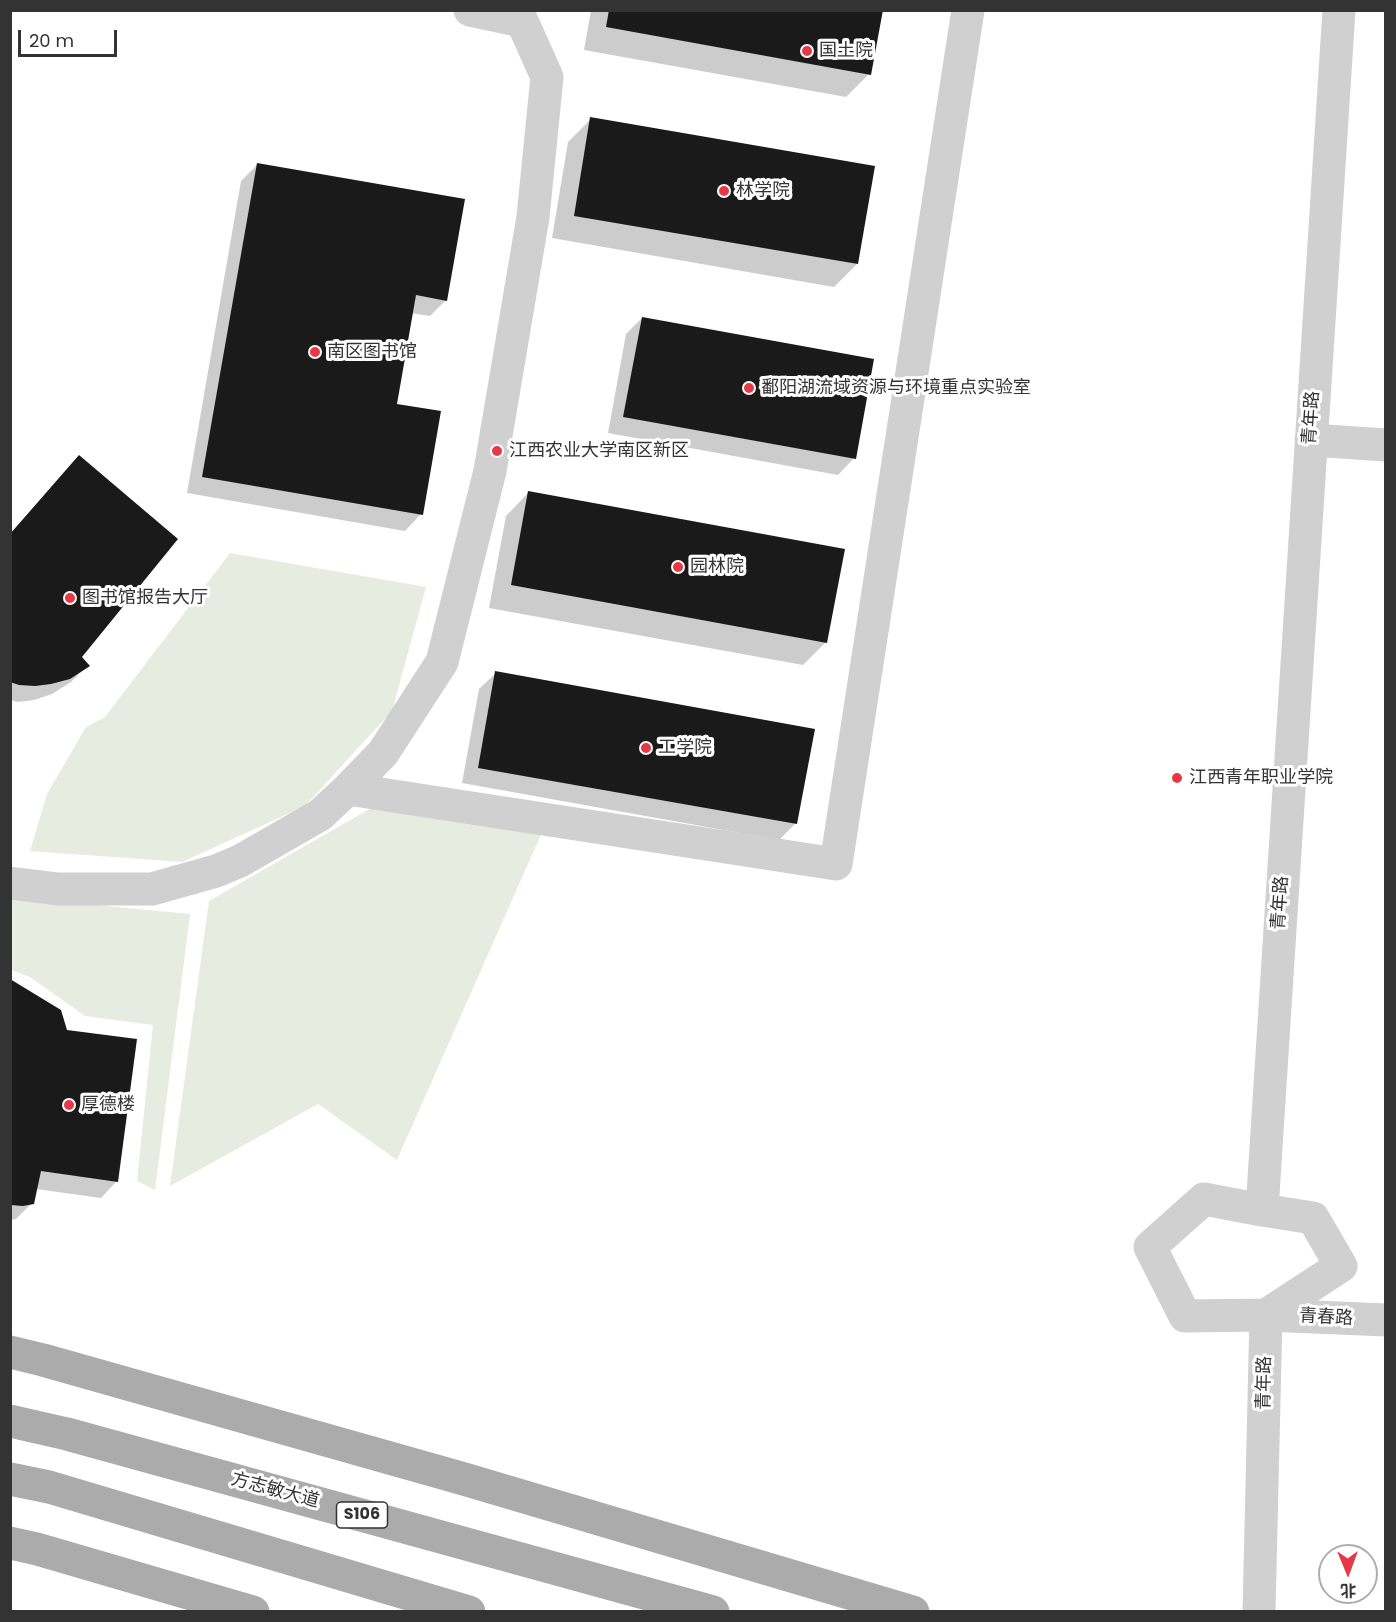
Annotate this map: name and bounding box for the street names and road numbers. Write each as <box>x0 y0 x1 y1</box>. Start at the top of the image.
street label: 青年路 <box>1299 390 1325 446</box>
street label: 青年路 <box>1268 875 1294 931</box>
street label: 青春路 <box>1298 1306 1354 1330</box>
street label: 青年路 <box>1254 1356 1276 1410</box>
street label: 方志敏大道 <box>229 1469 321 1513</box>
road number: S106 <box>336 1502 388 1528</box>

